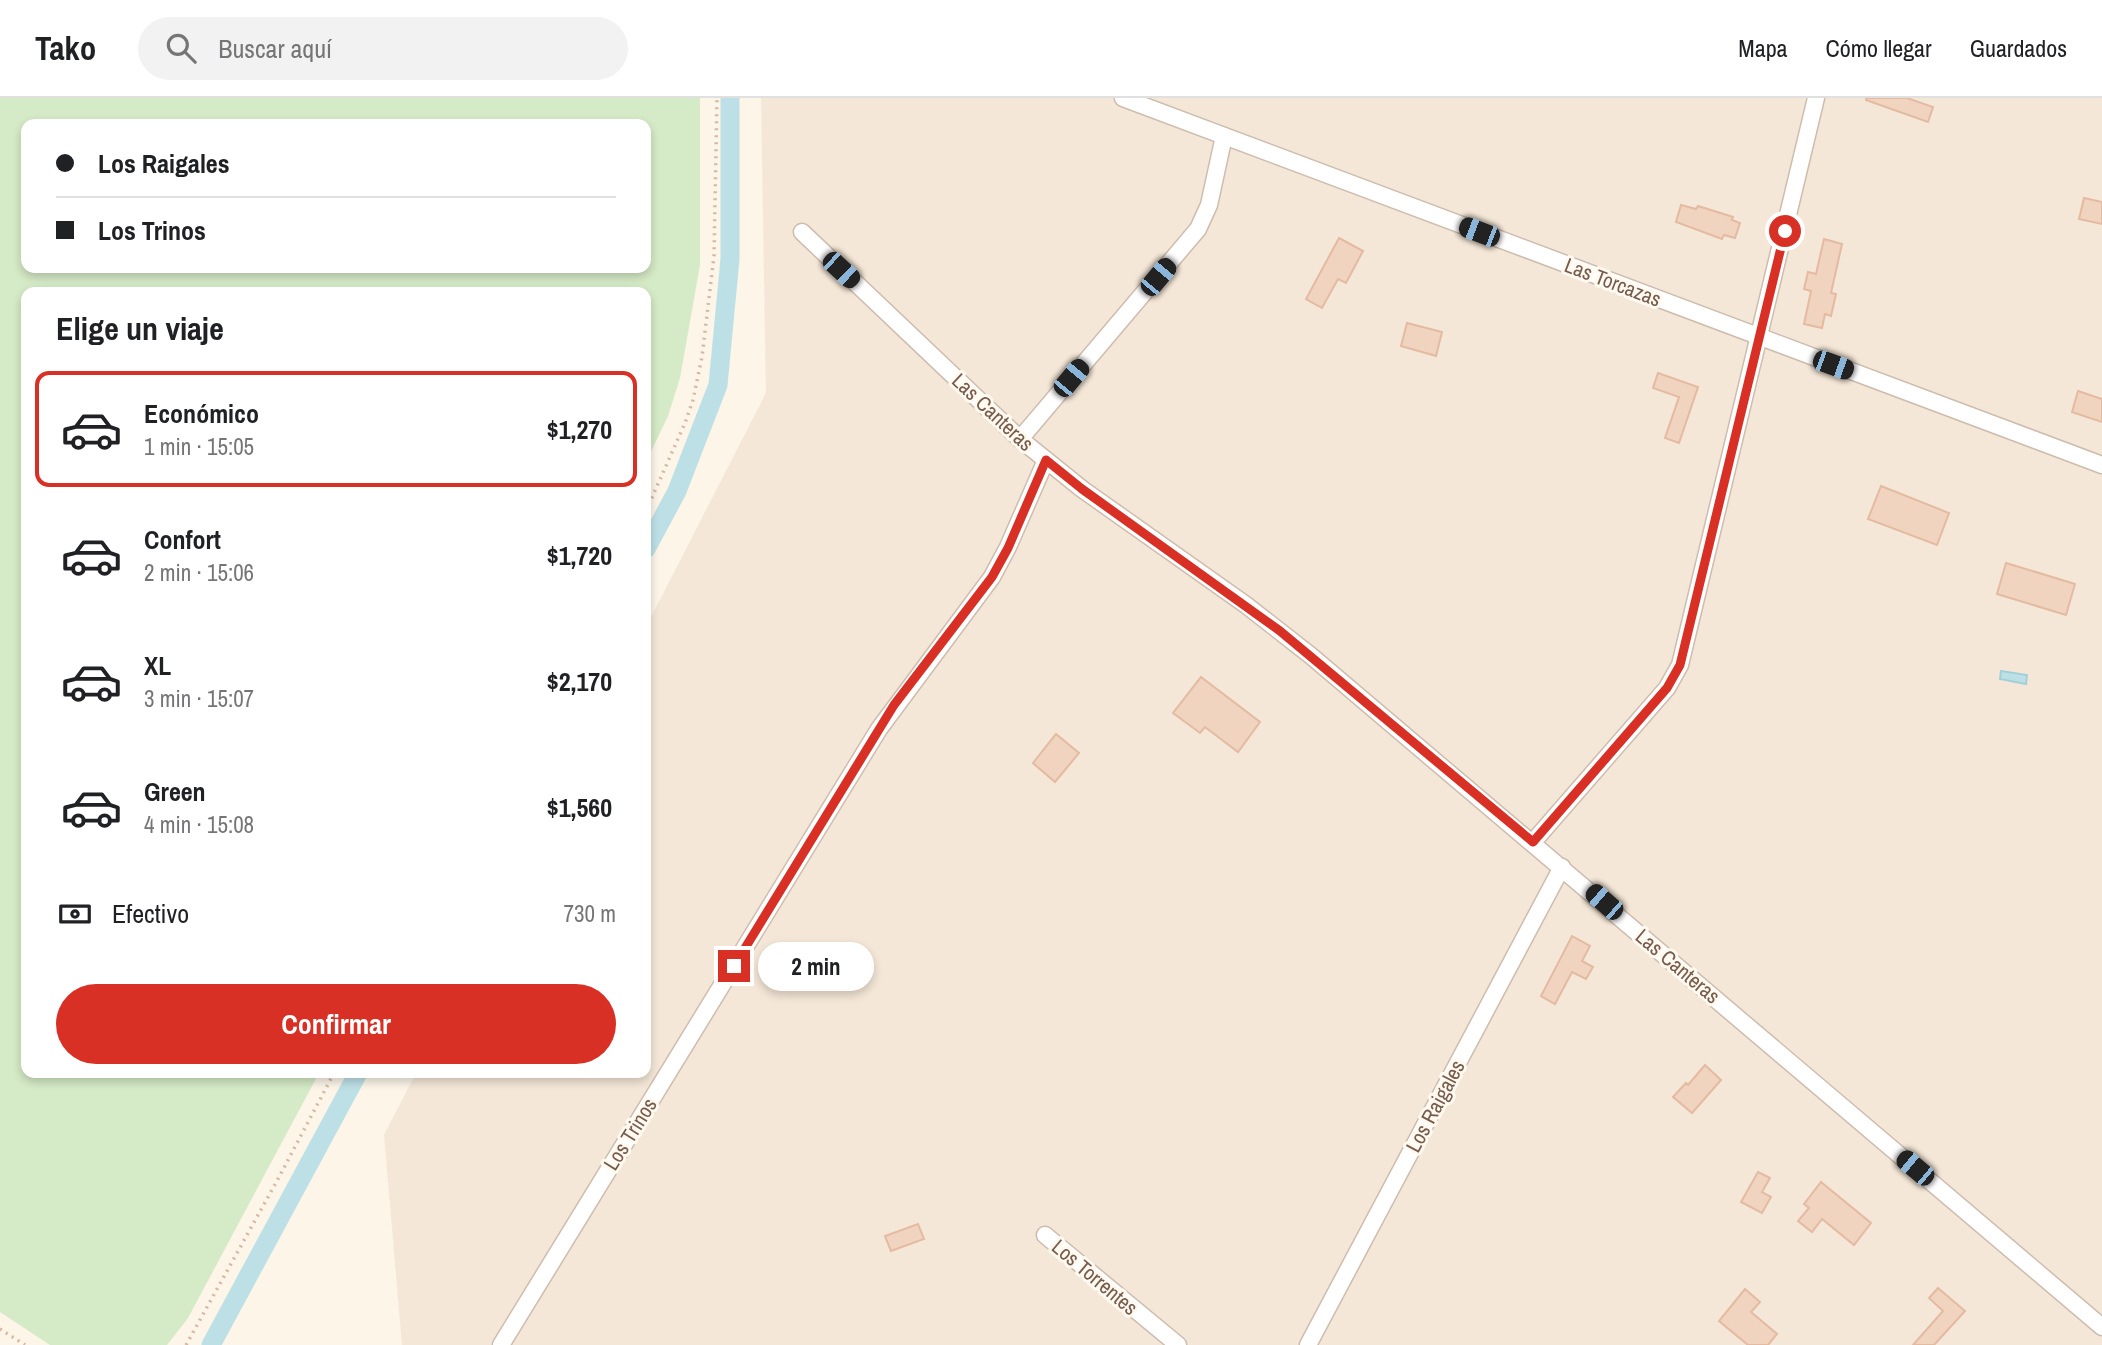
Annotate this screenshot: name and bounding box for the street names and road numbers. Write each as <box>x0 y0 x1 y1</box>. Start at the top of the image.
street label: Las Torcazas <box>1561 250 1665 314</box>
street label: Las Canteras <box>946 366 1040 458</box>
street label: Las Canteras <box>1629 922 1727 1010</box>
street label: Los Raigales <box>1399 1055 1471 1157</box>
street label: Los Trinos <box>596 1092 664 1176</box>
street label: Los Torrentes <box>1046 1232 1144 1322</box>

